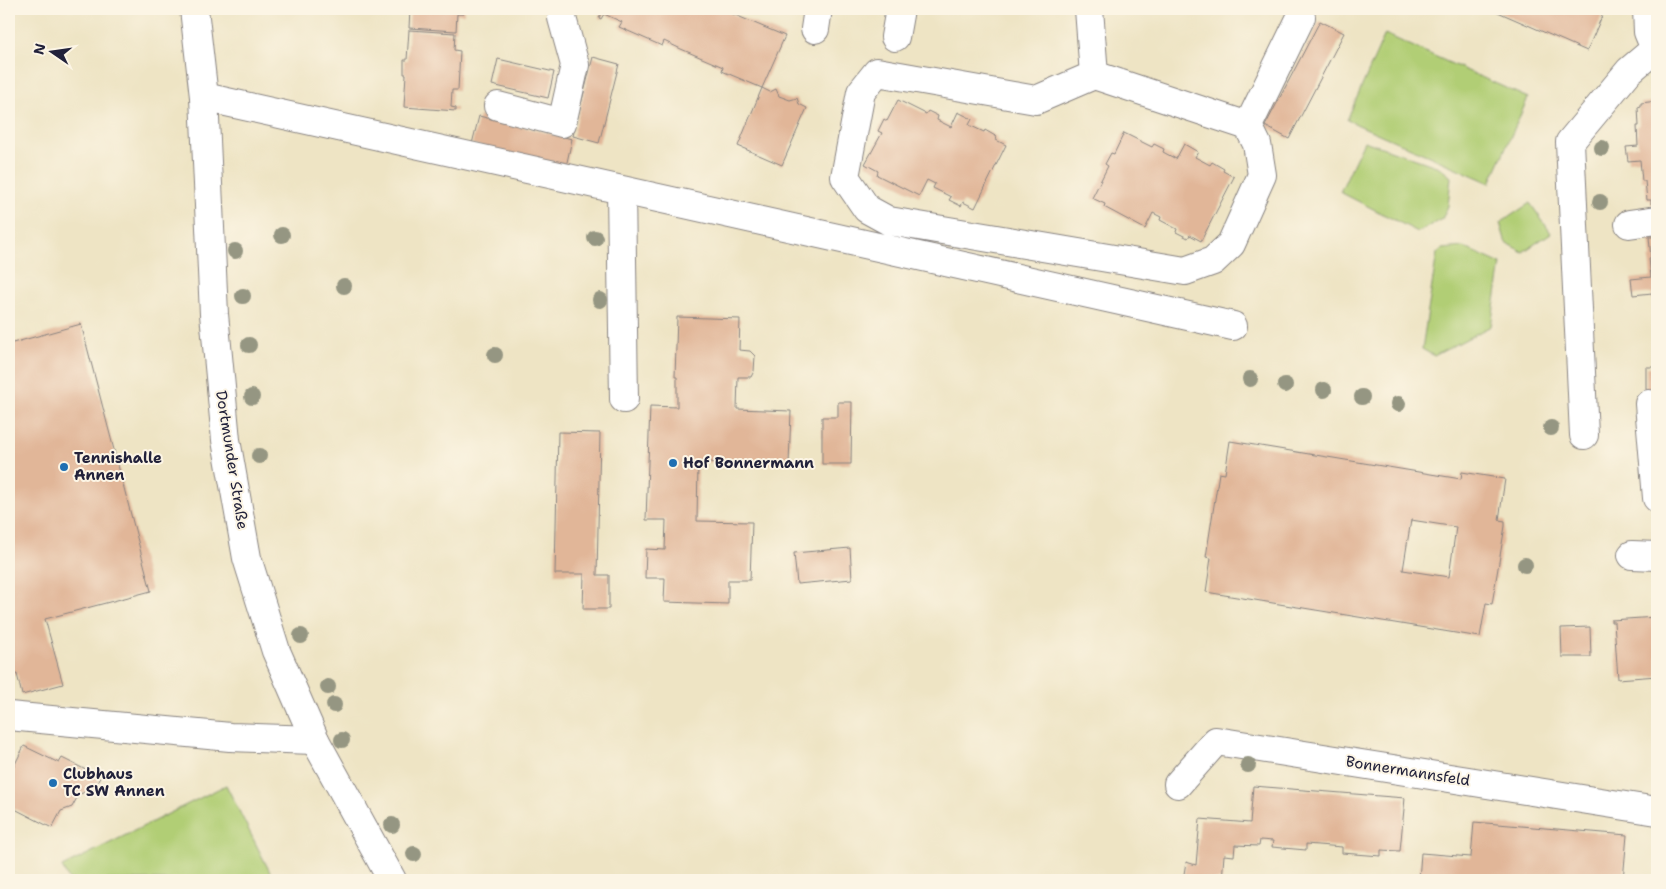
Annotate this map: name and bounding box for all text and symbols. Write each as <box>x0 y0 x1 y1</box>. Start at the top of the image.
north arrow <box>28 28 78 78</box>
text: N <box>29 42 49 57</box>
street label: Dortmunder Straße <box>211 389 253 531</box>
place label: Tennishalle Annen <box>74 448 162 485</box>
place label: Hof Bonnermann <box>683 453 814 473</box>
marker: Hof Bonnermann <box>667 457 679 469</box>
marker: Tennishalle Annen <box>58 461 70 473</box>
street label: Bonnermannsfeld <box>1344 751 1472 791</box>
place label: Clubhaus TC SW Annen <box>63 764 165 801</box>
marker: Clubhaus TC SW Annen <box>47 777 59 789</box>

